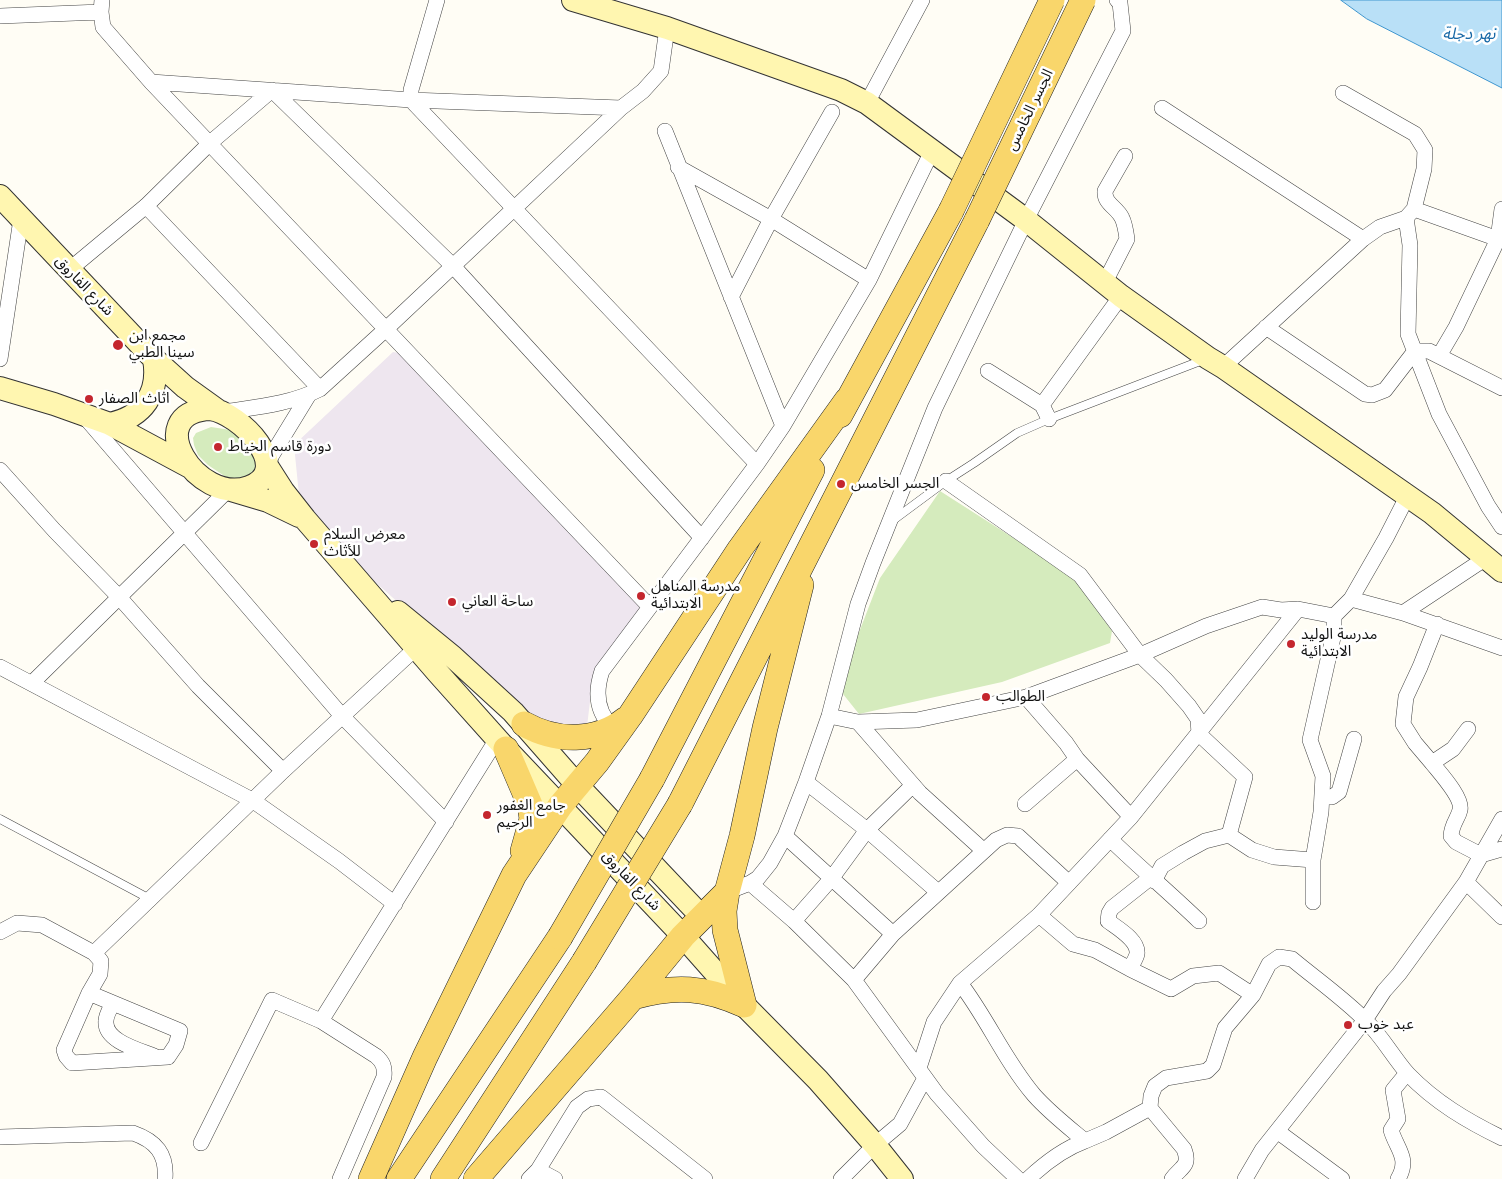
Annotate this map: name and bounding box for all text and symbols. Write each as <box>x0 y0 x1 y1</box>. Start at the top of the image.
water label: نهر دجلة <box>1443 24 1495 44</box>
street label: الجسر الخامس <box>1003 66 1057 154</box>
street label: شارع الفاروق <box>51 252 117 320</box>
place label: مجمع ابن سينا الطبي <box>129 327 194 362</box>
marker: مجمع ابن سينا الطبي <box>111 338 125 352</box>
place label: اثاث الصفار <box>99 390 170 408</box>
marker: اثاث الصفار <box>83 393 95 405</box>
place label: دورة قاسم الخياط <box>228 438 332 456</box>
marker: دورة قاسم الخياط <box>212 441 224 453</box>
place label: الجسر الخامس <box>851 475 939 493</box>
marker: الجسر الخامس <box>835 478 847 490</box>
place label: معرض السلام للأثاث <box>324 526 406 561</box>
marker: معرض السلام للأثاث <box>308 538 320 550</box>
place label: مدرسة المناهل الابتدائية <box>651 578 740 613</box>
marker: مدرسة المناهل الابتدائية <box>635 590 647 602</box>
place label: ساحة العاني <box>462 593 533 611</box>
marker: ساحة العاني <box>446 596 458 608</box>
place label: مدرسة الوليد الابتدائية <box>1301 626 1377 661</box>
marker: مدرسة الوليد الابتدائية <box>1285 638 1297 650</box>
place label: الطوالب <box>996 688 1045 706</box>
marker: الطوالب <box>980 691 992 703</box>
place label: جامع الغفور الرحيم <box>497 797 566 832</box>
marker: جامع الغفور الرحيم <box>481 809 493 821</box>
street label: شارع الفاروق <box>598 847 664 915</box>
place label: عبد خوب <box>1358 1016 1414 1034</box>
marker: عبد خوب <box>1342 1019 1354 1031</box>

